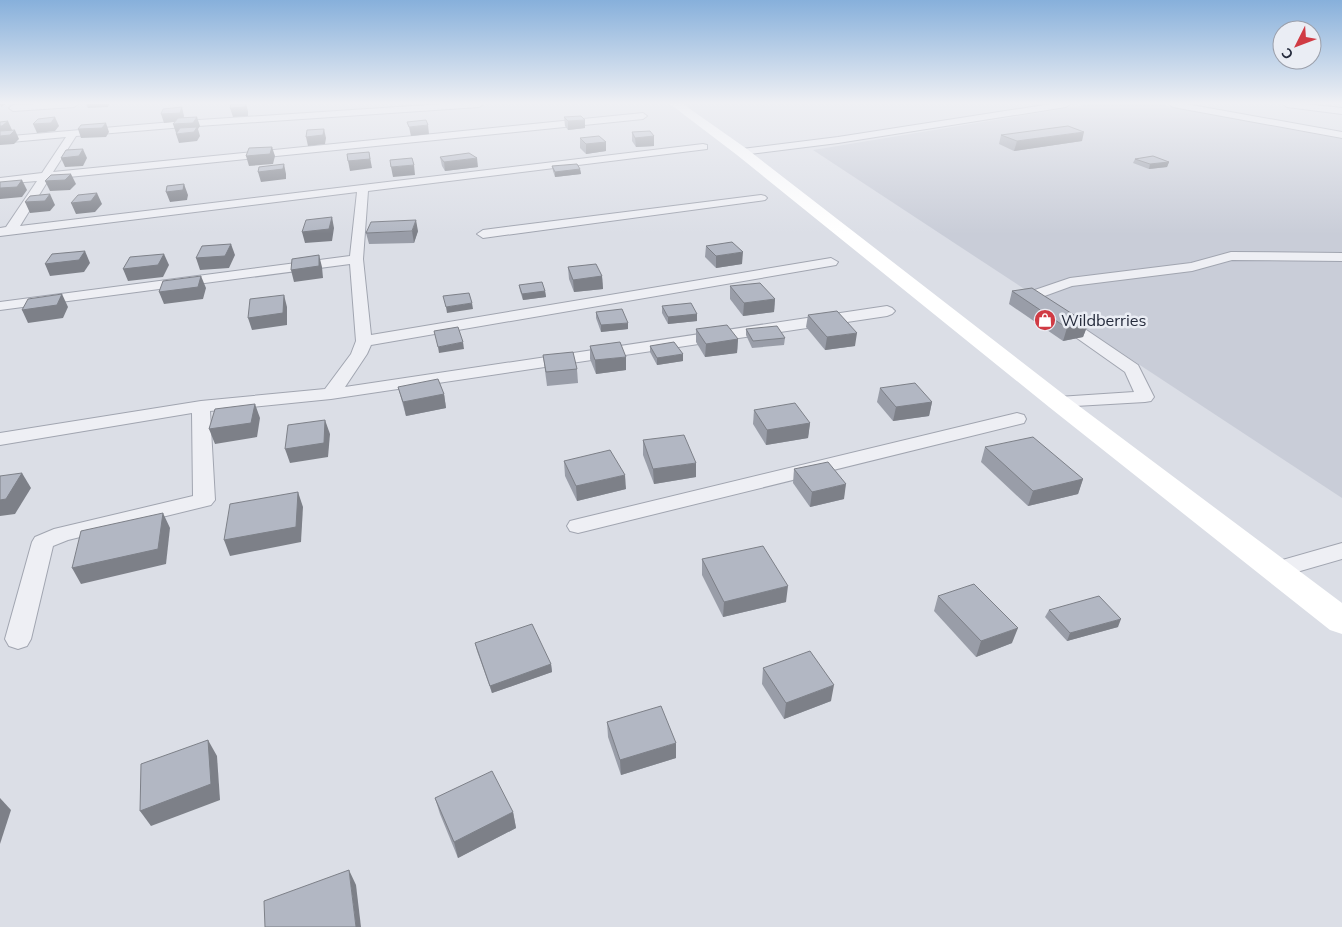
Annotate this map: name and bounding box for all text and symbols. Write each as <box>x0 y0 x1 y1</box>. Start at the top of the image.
north arrow <box>1272 20 1322 70</box>
text: С <box>1277 44 1297 63</box>
shop icon: Wildberries <box>1033 308 1057 332</box>
place label: Wildberries <box>1061 310 1146 330</box>

